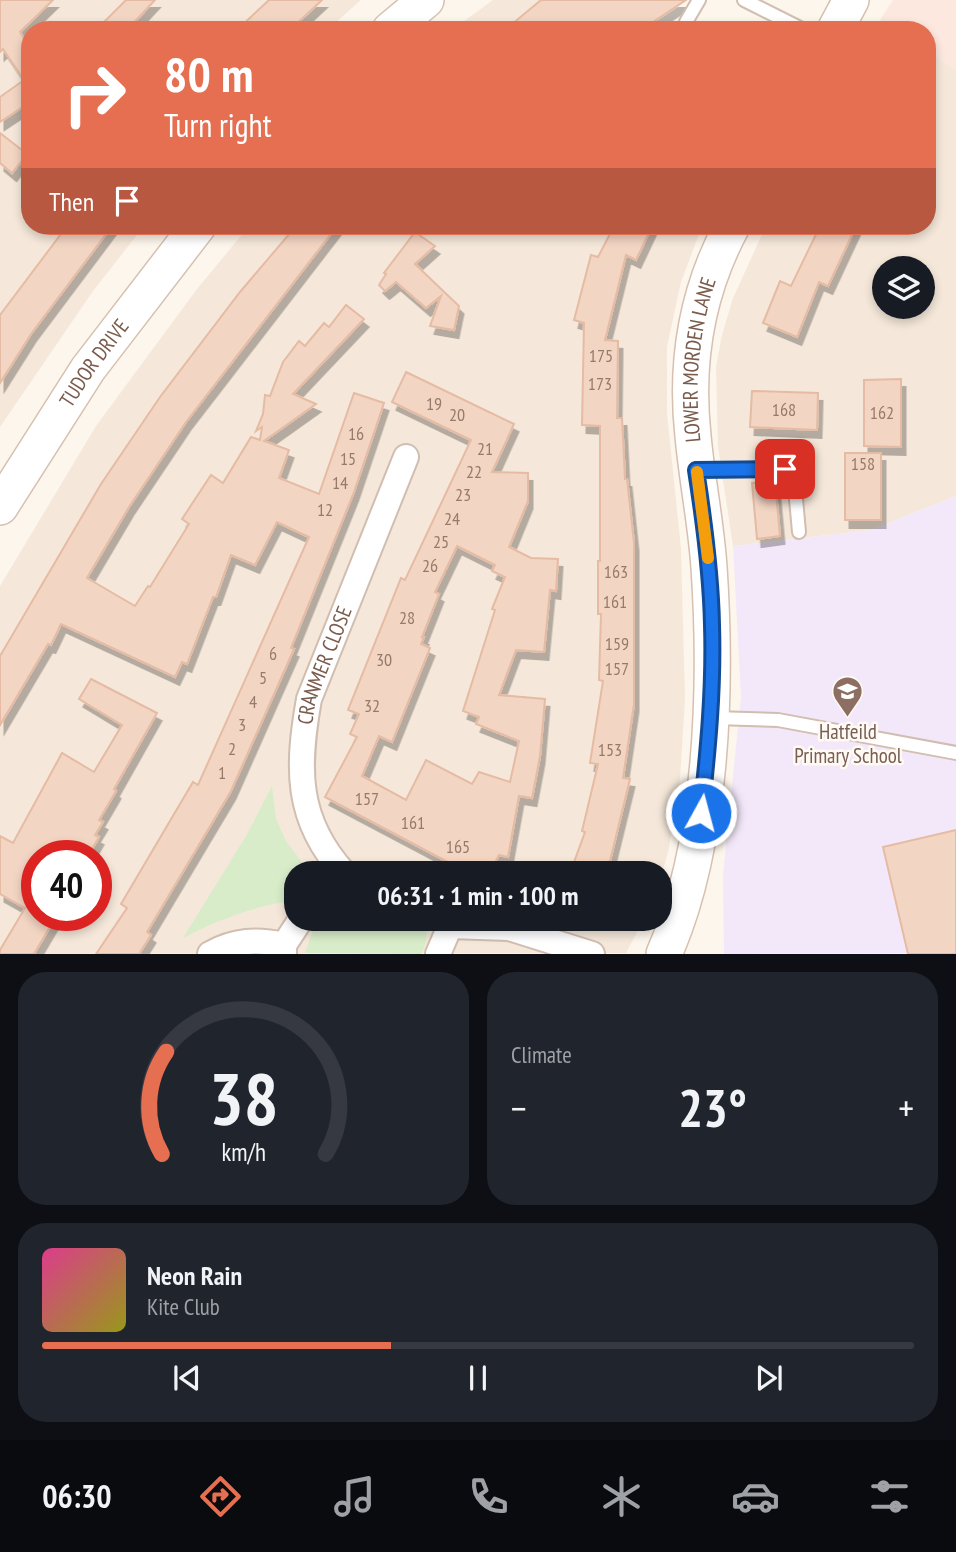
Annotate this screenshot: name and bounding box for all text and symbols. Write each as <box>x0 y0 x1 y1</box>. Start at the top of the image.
text: 80 m <box>164 42 253 106</box>
icon: right <box>49 49 140 140</box>
text: Turn right <box>164 104 272 146</box>
icon: arrive <box>108 182 146 220</box>
text: Then <box>49 185 94 218</box>
map controls <box>872 256 935 319</box>
button: layers <box>872 256 935 319</box>
street label: LOWER MORDEN LANE <box>677 274 722 443</box>
street label: TUDOR DRIVE <box>53 313 135 412</box>
house number: 175 <box>589 344 613 367</box>
house number: 173 <box>588 372 612 395</box>
house number: 19 <box>426 392 442 415</box>
house number: 168 <box>772 398 796 421</box>
house number: 162 <box>870 401 894 424</box>
house number: 20 <box>449 403 465 426</box>
house number: 16 <box>348 422 364 445</box>
house number: 21 <box>477 437 493 460</box>
pin <box>755 439 815 499</box>
house number: 15 <box>340 447 356 470</box>
icon: arrive <box>766 450 804 488</box>
house number: 158 <box>851 452 875 475</box>
house number: 22 <box>466 460 482 483</box>
house number: 14 <box>332 471 348 494</box>
house number: 23 <box>455 483 471 506</box>
house number: 12 <box>317 498 333 521</box>
house number: 24 <box>444 507 460 530</box>
house number: 25 <box>433 530 449 553</box>
house number: 26 <box>422 554 438 577</box>
house number: 163 <box>604 560 628 583</box>
house number: 161 <box>603 590 627 613</box>
street label: CRANMER CLOSE <box>291 602 358 726</box>
house number: 28 <box>399 606 415 629</box>
house number: 159 <box>605 632 629 655</box>
house number: 6 <box>269 642 277 665</box>
house number: 30 <box>376 648 392 671</box>
house number: 157 <box>605 657 629 680</box>
house number: 5 <box>259 666 267 689</box>
school or university icon: Hatfeild Primary School <box>831 675 865 719</box>
house number: 4 <box>249 690 257 713</box>
house number: 32 <box>364 694 380 717</box>
house number: 3 <box>238 713 246 736</box>
place label: Hatfeild Primary School <box>794 718 902 769</box>
house number: 2 <box>228 737 236 760</box>
house number: 153 <box>598 738 622 761</box>
house number: 1 <box>218 761 226 784</box>
position arrow <box>664 776 738 850</box>
house number: 157 <box>355 787 379 810</box>
house number: 161 <box>401 811 425 834</box>
house number: 165 <box>446 835 470 858</box>
speed limit sign: 40 <box>21 840 112 931</box>
text: 06:31 · 1 min · 100 m <box>378 879 578 912</box>
text: Climate <box>511 1040 572 1069</box>
text: 38 <box>209 1051 278 1145</box>
text: 23° <box>678 1074 747 1141</box>
text: − <box>511 1083 527 1132</box>
text: + <box>898 1083 914 1132</box>
text: km/h <box>221 1136 266 1168</box>
text: Neon Rain <box>147 1259 242 1292</box>
text: Kite Club <box>147 1292 220 1321</box>
icon: previous <box>168 1359 206 1397</box>
icon: pause <box>459 1359 497 1397</box>
icon: next <box>750 1359 788 1397</box>
icon: directions <box>196 1472 245 1521</box>
icon: music <box>330 1472 379 1521</box>
icon: phone <box>464 1472 513 1521</box>
icon: climate <box>597 1472 646 1521</box>
icon: car <box>731 1472 780 1521</box>
icon: filters <box>865 1472 914 1521</box>
text: 06:30 <box>42 1475 112 1517</box>

